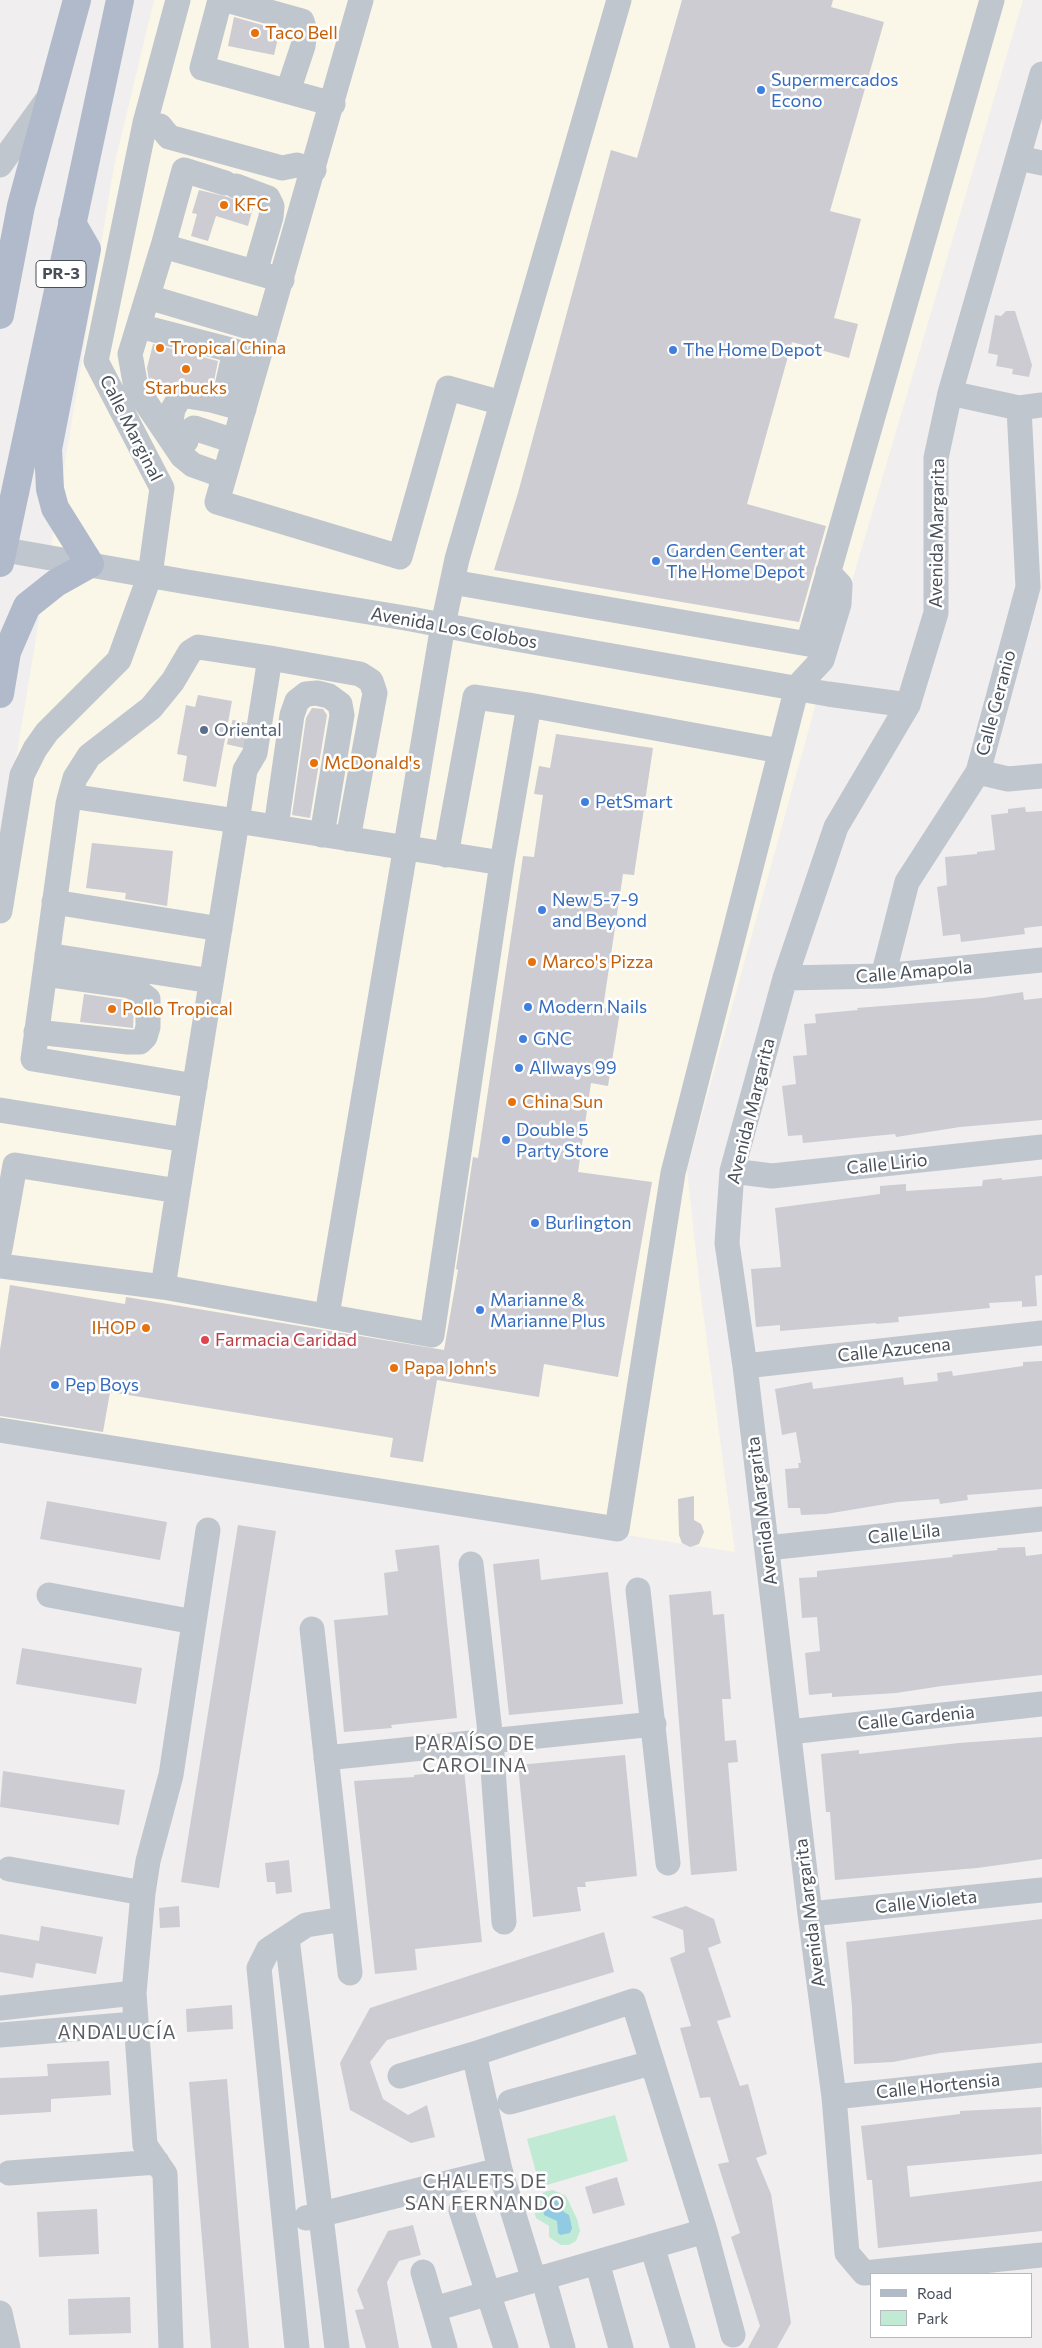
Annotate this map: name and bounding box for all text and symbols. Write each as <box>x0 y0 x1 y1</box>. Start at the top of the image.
place label: Taco Bell <box>265 22 338 44</box>
marker: Taco Bell <box>249 27 261 39</box>
place label: Supermercados Econo <box>771 69 898 112</box>
marker: Supermercados Econo <box>755 84 767 96</box>
place label: KFC <box>234 194 269 216</box>
marker: KFC <box>218 199 230 211</box>
road number: PR-3 <box>36 260 86 288</box>
place label: Tropical China <box>170 337 286 359</box>
place label: The Home Depot <box>683 339 822 361</box>
marker: Tropical China <box>154 342 166 354</box>
marker: The Home Depot <box>667 344 679 356</box>
marker: Starbucks <box>180 363 192 375</box>
street label: Calle Marginal <box>95 371 167 485</box>
place label: Starbucks <box>145 377 227 399</box>
street label: Avenida Margarita <box>925 458 949 608</box>
place label: Garden Center at The Home Depot <box>666 540 805 582</box>
marker: Garden Center at The Home Depot <box>650 555 662 567</box>
street label: Avenida Los Colobos <box>369 603 539 653</box>
street label: Calle Geranio <box>972 648 1020 758</box>
place label: Oriental <box>214 719 282 741</box>
marker: Oriental <box>198 724 210 736</box>
place label: McDonald's <box>324 752 421 774</box>
marker: McDonald's <box>308 757 320 769</box>
place label: PetSmart <box>595 791 673 813</box>
marker: PetSmart <box>579 796 591 808</box>
place label: New 5-7-9 and Beyond <box>552 889 647 932</box>
marker: New 5-7-9 and Beyond <box>536 904 548 916</box>
place label: Marco's Pizza <box>542 951 654 973</box>
marker: Marco's Pizza <box>526 956 538 968</box>
street label: Calle Amapola <box>855 956 973 988</box>
place label: Modern Nails <box>538 996 647 1018</box>
place label: Pollo Tropical <box>122 998 233 1020</box>
marker: Modern Nails <box>522 1001 534 1013</box>
marker: Pollo Tropical <box>106 1003 118 1015</box>
place label: GNC <box>533 1028 572 1050</box>
marker: GNC <box>517 1033 529 1045</box>
street label: Avenida Margarita <box>722 1036 780 1186</box>
place label: Allways 99 <box>529 1057 617 1079</box>
marker: Allways 99 <box>513 1062 525 1074</box>
place label: China Sun <box>522 1091 603 1113</box>
marker: China Sun <box>506 1096 518 1108</box>
place label: Double 5 Party Store <box>516 1119 609 1162</box>
marker: Double 5 Party Store <box>500 1134 512 1146</box>
street label: Calle Lirio <box>845 1149 929 1179</box>
place label: Burlington <box>545 1212 631 1234</box>
marker: Burlington <box>529 1217 541 1229</box>
place label: Marianne & Marianne Plus <box>490 1289 605 1332</box>
marker: Marianne & Marianne Plus <box>474 1304 486 1316</box>
place label: IHOP <box>91 1317 136 1339</box>
marker: IHOP <box>140 1322 152 1334</box>
place label: Farmacia Caridad <box>215 1329 357 1351</box>
street label: Calle Azucena <box>836 1333 952 1367</box>
marker: Farmacia Caridad <box>199 1334 211 1346</box>
place label: Papa John's <box>404 1357 497 1379</box>
marker: Papa John's <box>388 1362 400 1374</box>
place label: Pep Boys <box>65 1374 139 1396</box>
marker: Pep Boys <box>49 1379 61 1391</box>
street label: Avenida Margarita <box>742 1435 782 1587</box>
street label: Calle Lila <box>867 1519 941 1549</box>
street label: Calle Gardenia <box>856 1701 976 1735</box>
district label: PARAÍSO DE CAROLINA <box>413 1733 537 1777</box>
street label: Avenida Margarita <box>790 1837 830 1989</box>
street label: Calle Violeta <box>874 1886 978 1918</box>
district label: ANDALUCÍA <box>56 2022 178 2044</box>
street label: Calle Hortensia <box>875 2069 1001 2103</box>
district label: CHALETS DE SAN FERNANDO <box>403 2171 567 2215</box>
legend <box>870 2273 1032 2338</box>
text: Road <box>917 2284 952 2302</box>
text: Park <box>917 2309 948 2327</box>

